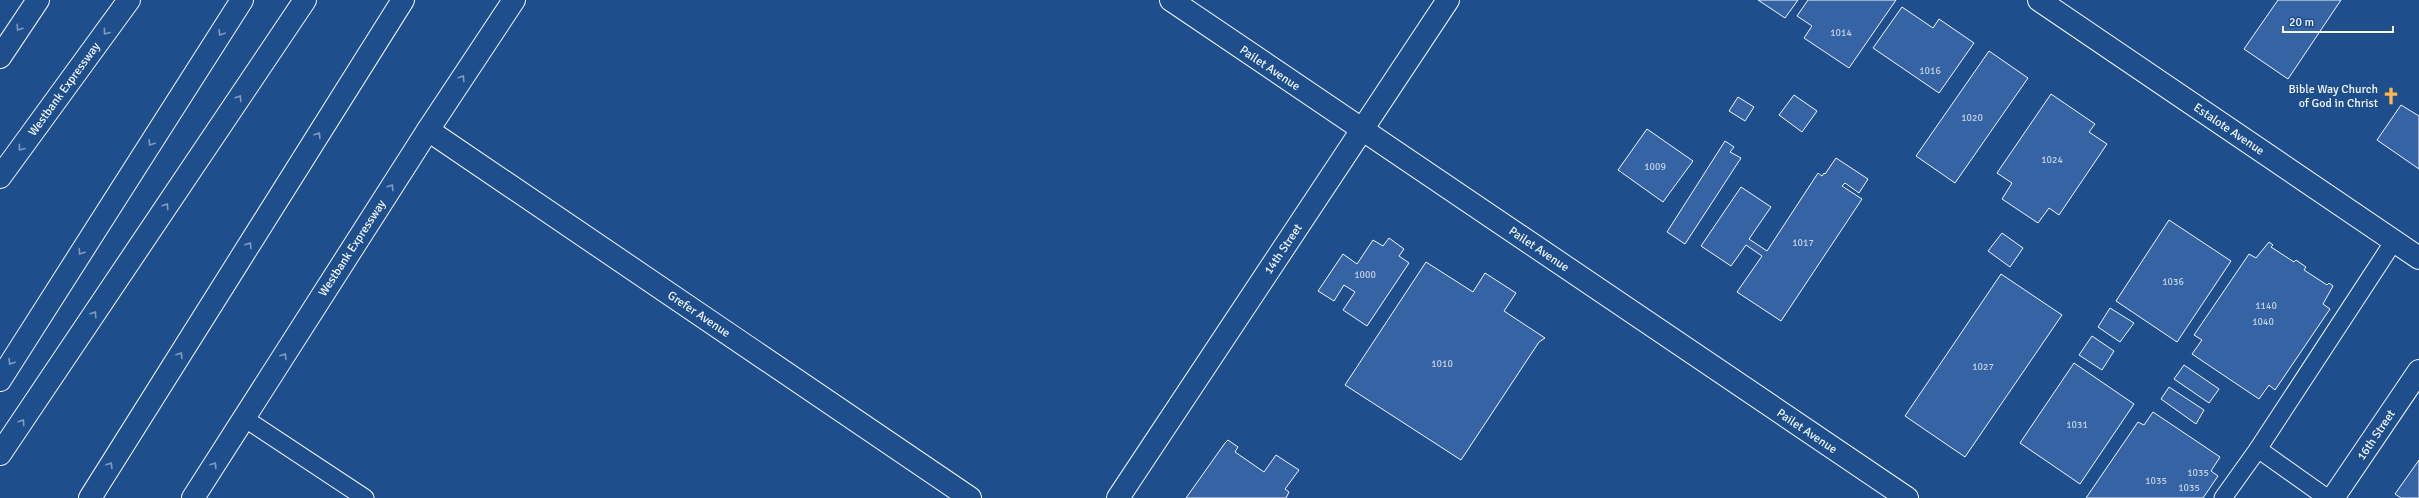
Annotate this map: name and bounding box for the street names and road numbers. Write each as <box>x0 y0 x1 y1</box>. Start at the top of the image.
street label: Westbank Expressway <box>25 39 104 139</box>
street label: Pailet Avenue <box>1237 43 1303 94</box>
street label: Estalote Avenue <box>2190 100 2267 159</box>
street label: Westbank Expressway <box>316 197 389 299</box>
street label: 14th Street <box>1261 221 1306 277</box>
street label: Pailet Avenue <box>1506 224 1572 275</box>
street label: Grefer Avenue <box>665 288 733 341</box>
street label: Pailet Avenue <box>1774 406 1840 457</box>
street label: 16th Street <box>2354 407 2399 463</box>

